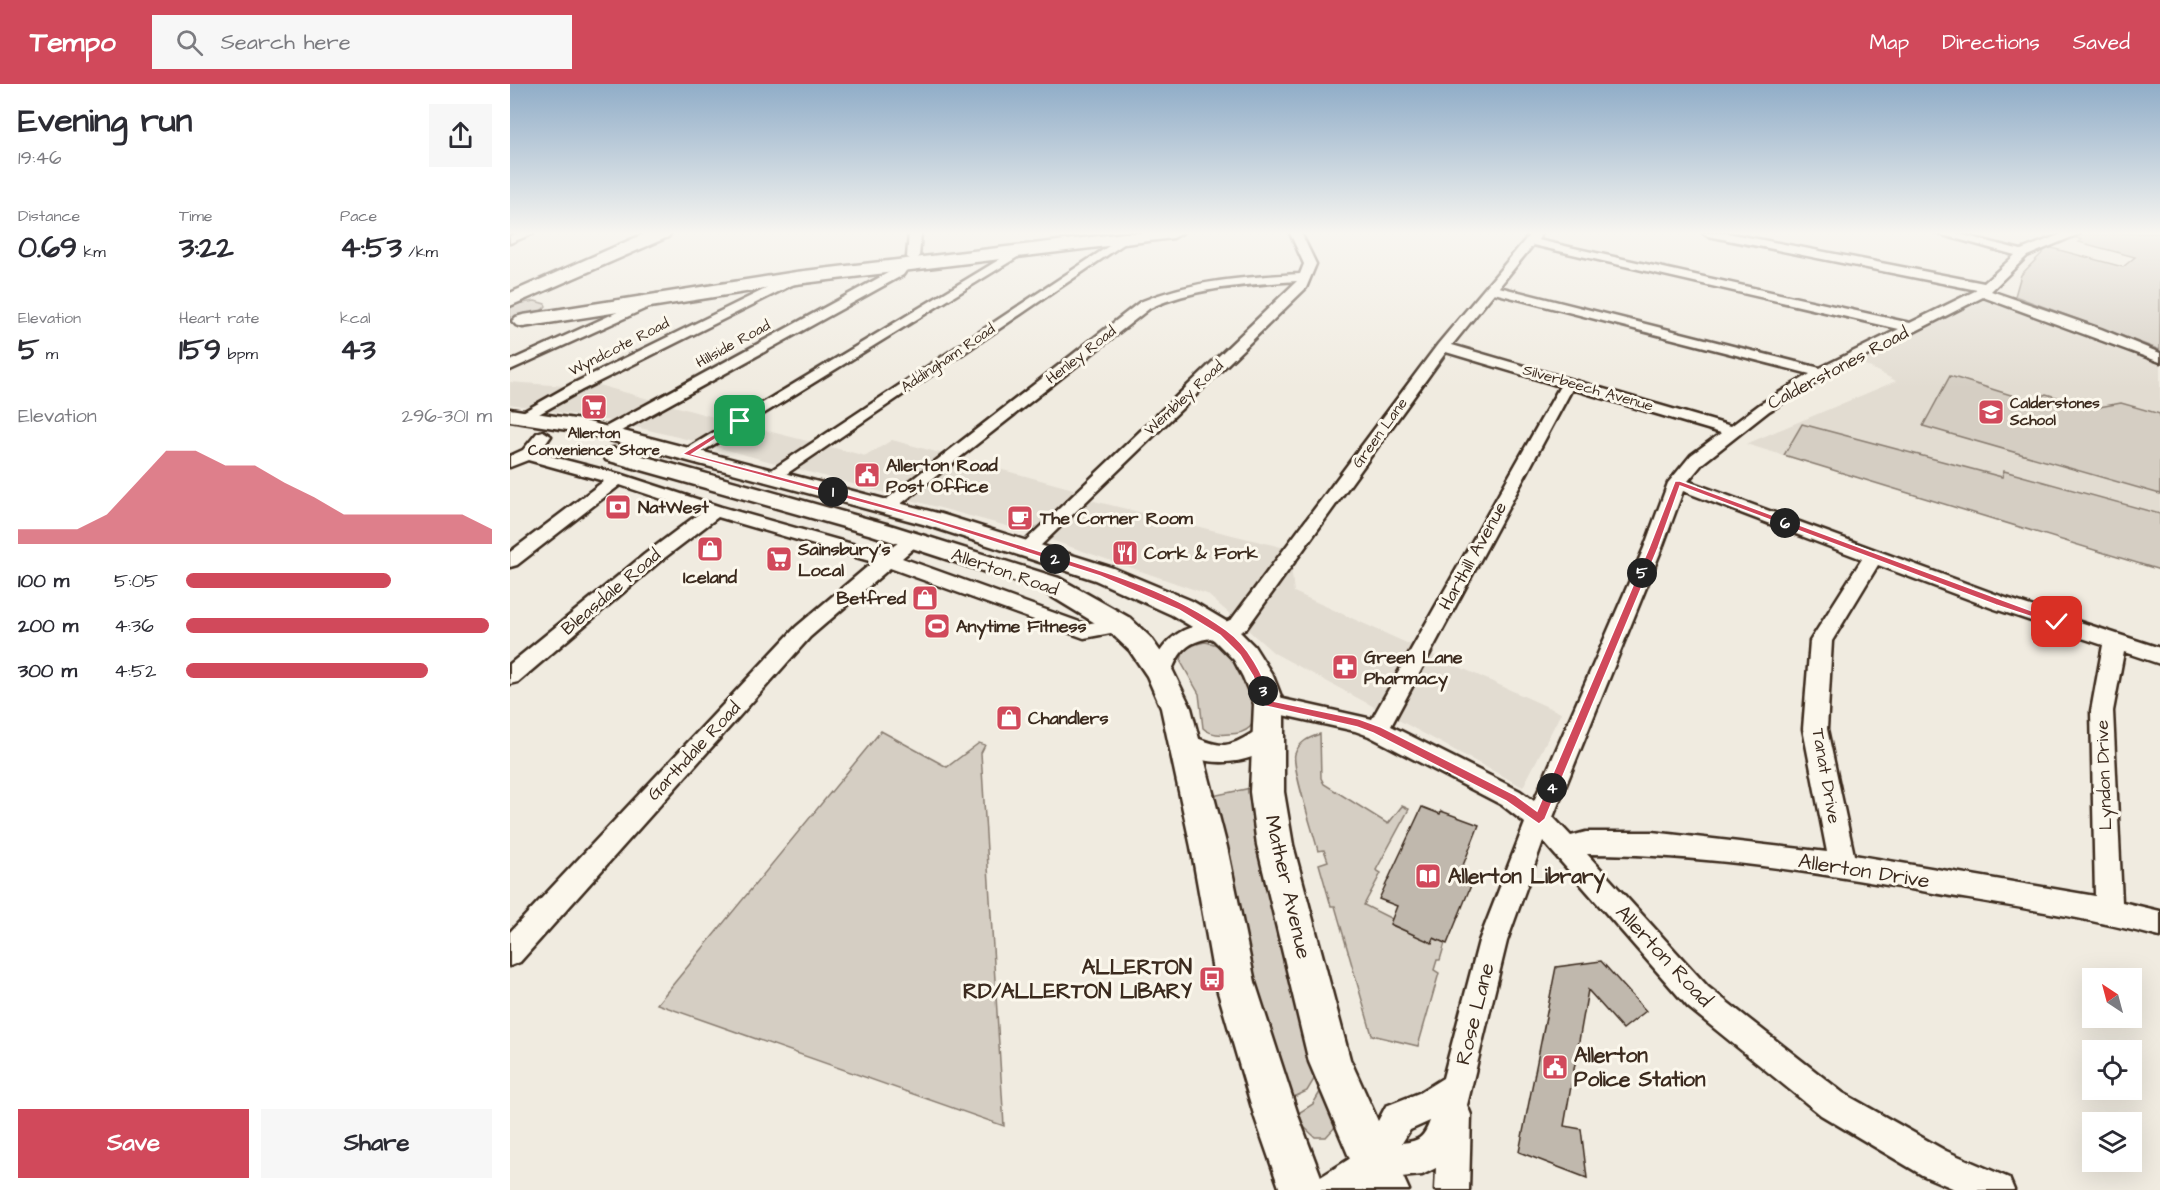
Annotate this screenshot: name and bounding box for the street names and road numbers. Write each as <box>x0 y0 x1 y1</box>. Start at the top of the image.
street label: Wyndcote Road <box>565 313 674 382</box>
street label: Hillside Road <box>692 315 774 373</box>
street label: Addingham Road <box>897 318 1000 398</box>
street label: Calderstones Road <box>1763 320 1913 416</box>
street label: Henley Road <box>1041 321 1121 390</box>
street label: Wembley Road <box>1140 356 1229 441</box>
street label: Silverbeech Avenue <box>1520 359 1656 417</box>
street label: Green Lane <box>1347 394 1413 472</box>
street label: Harthill Avenue <box>1433 497 1513 615</box>
street label: Allerton Road <box>948 542 1062 602</box>
street label: Bleasdale Road <box>556 543 666 641</box>
street label: Garthdale Road <box>641 696 747 806</box>
street label: Lyndon Drive <box>2090 719 2119 831</box>
street label: Tanat Drive <box>1805 726 1847 826</box>
street label: Mather Avenue <box>1257 812 1319 962</box>
street label: Allerton Drive <box>1796 846 1932 896</box>
street label: Allerton Road <box>1609 898 1719 1014</box>
street label: Rose Lane <box>1448 960 1502 1068</box>

